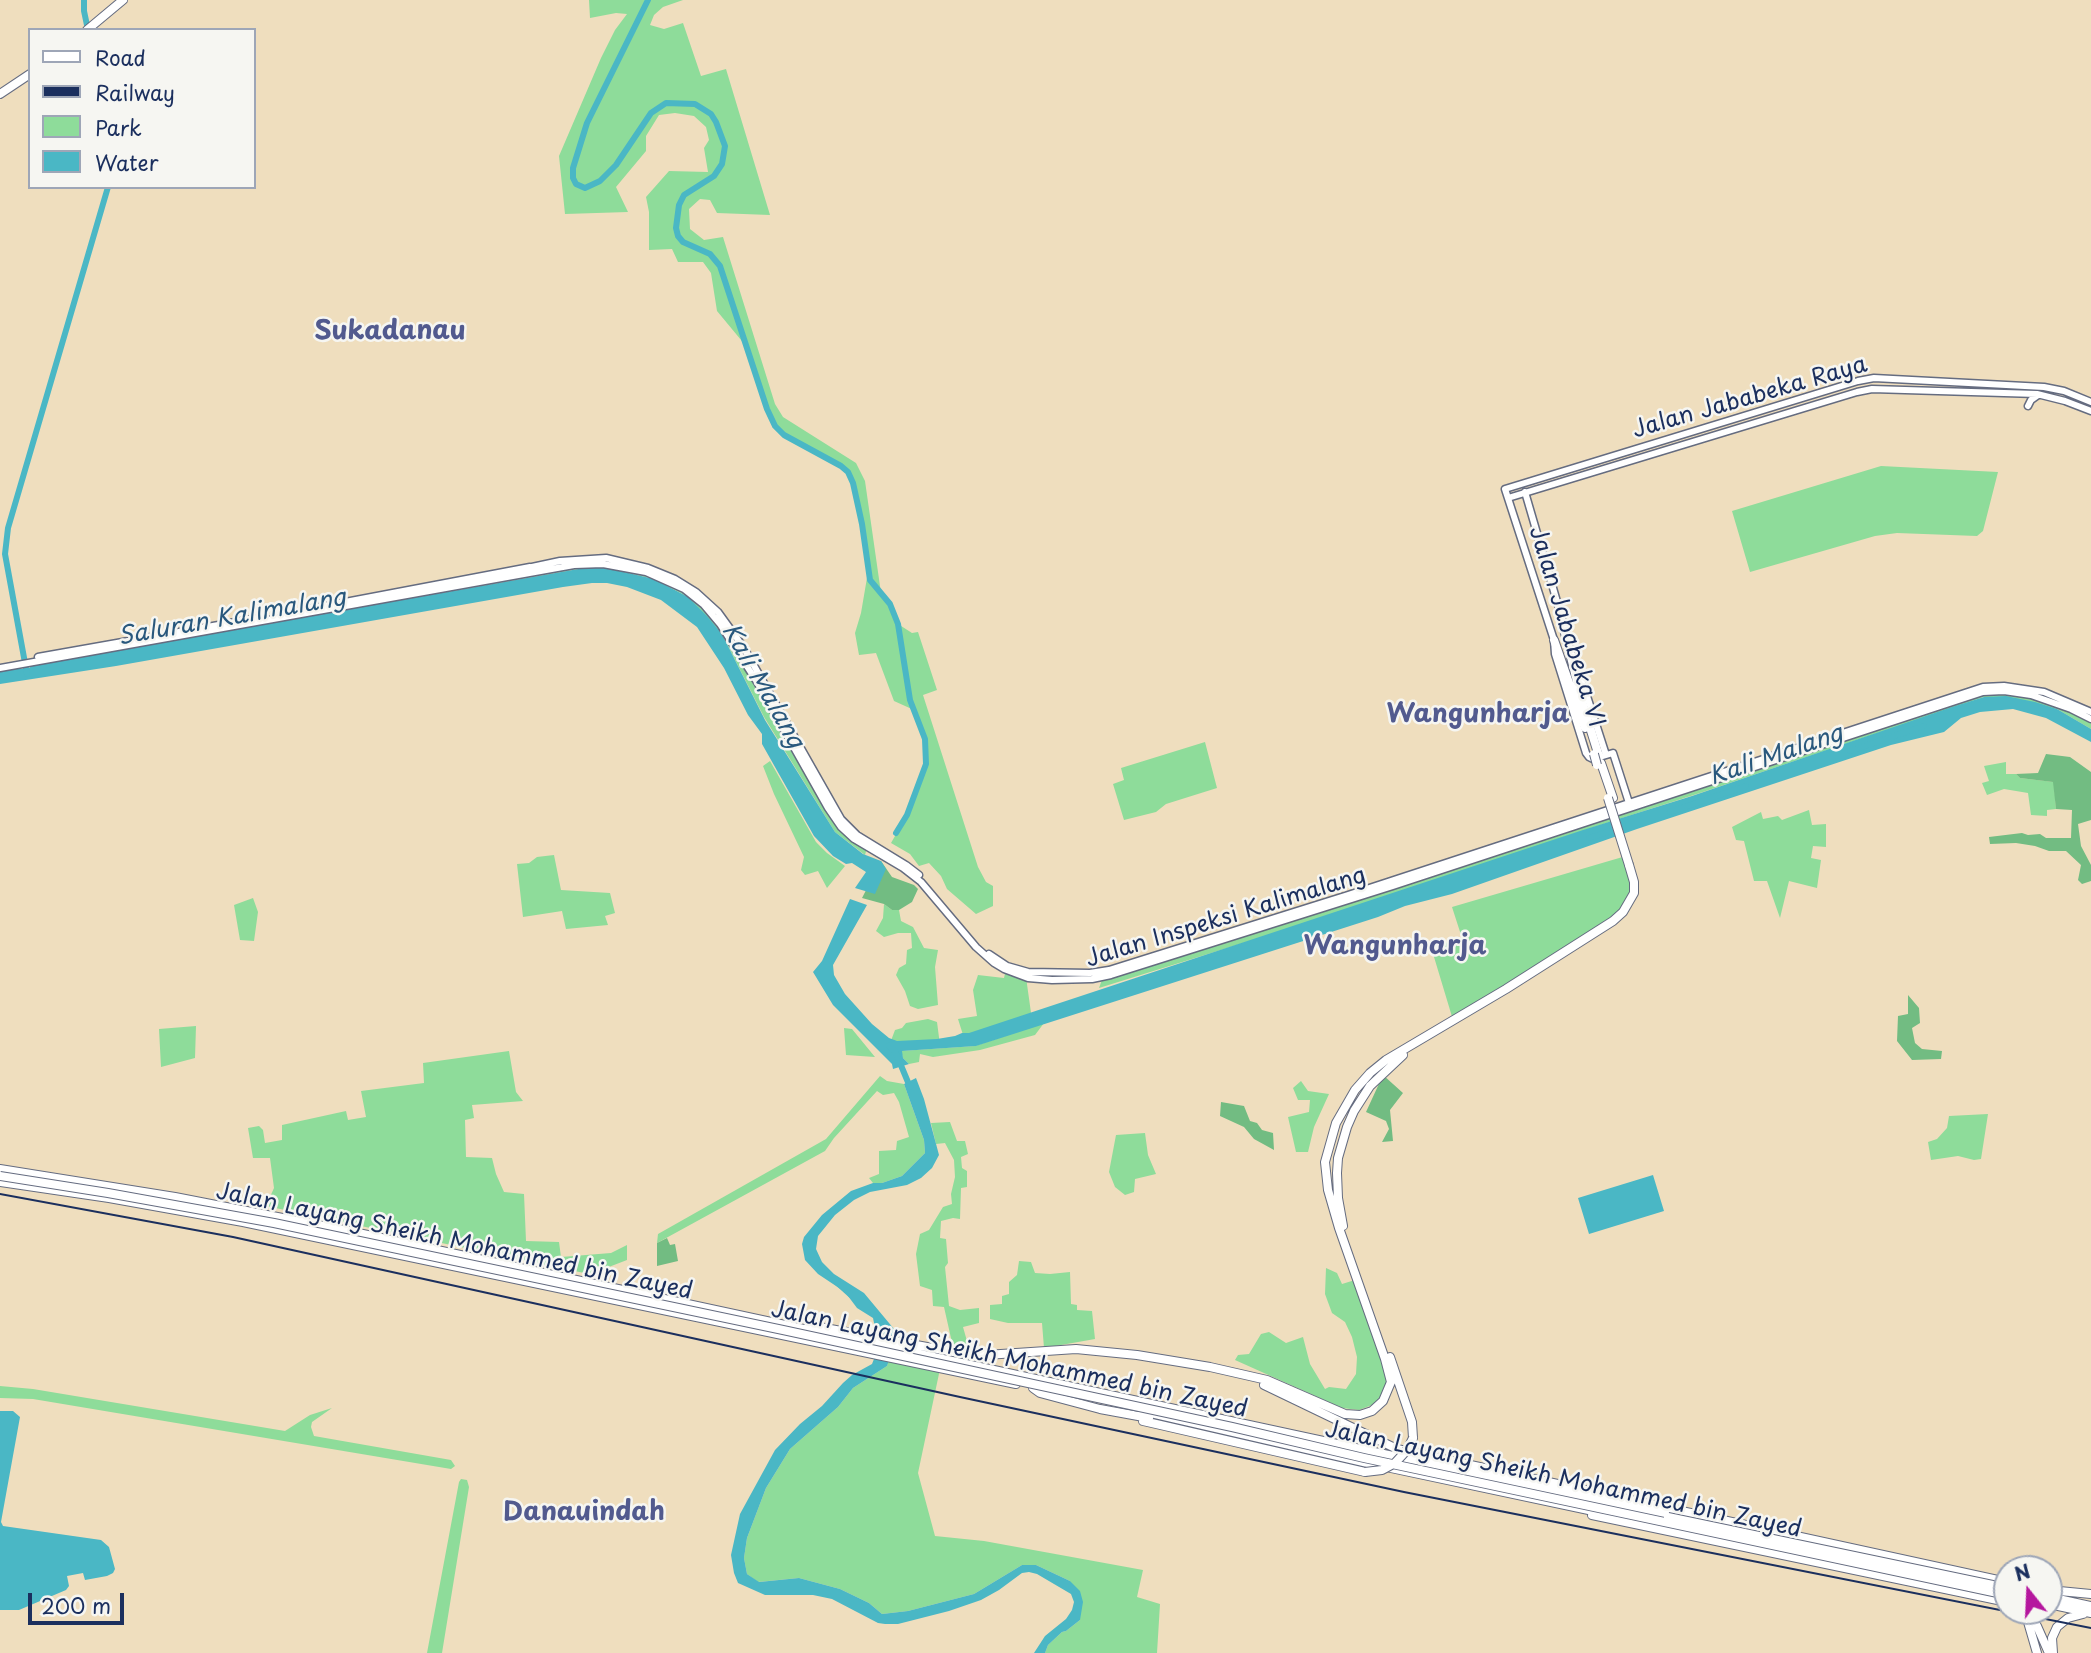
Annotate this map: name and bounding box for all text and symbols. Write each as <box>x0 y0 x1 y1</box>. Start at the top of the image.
legend <box>28 28 256 189</box>
text: Road <box>95 41 146 73</box>
text: Railway <box>95 76 175 108</box>
text: Park <box>95 111 142 143</box>
text: Water <box>95 146 158 178</box>
district label: Sukadanau <box>314 316 466 348</box>
street label: Jalan Jababeka Raya <box>1630 351 1870 445</box>
street label: Jalan Jababeka VI <box>1522 523 1610 731</box>
water label: Saluran Kalimalang <box>116 584 348 652</box>
water label: Kali Malang <box>715 618 809 754</box>
district label: Wangunharja <box>1387 699 1569 731</box>
water label: Kali Malang <box>1705 720 1847 792</box>
street label: Jalan Inspeksi Kalimalang <box>1083 862 1369 974</box>
district label: Wangunharja <box>1304 931 1486 963</box>
street label: Jalan Layang Sheikh Mohammed bin Zayed <box>213 1178 695 1306</box>
street label: Jalan Layang Sheikh Mohammed bin Zayed <box>768 1296 1250 1424</box>
street label: Jalan Layang Sheikh Mohammed bin Zayed <box>1322 1416 1804 1544</box>
district label: Danauindah <box>503 1497 665 1529</box>
north arrow <box>1993 1555 2063 1625</box>
text: N <box>2011 1556 2034 1588</box>
scale bar <box>32 1580 128 1624</box>
text: 200 m <box>41 1589 111 1621</box>

